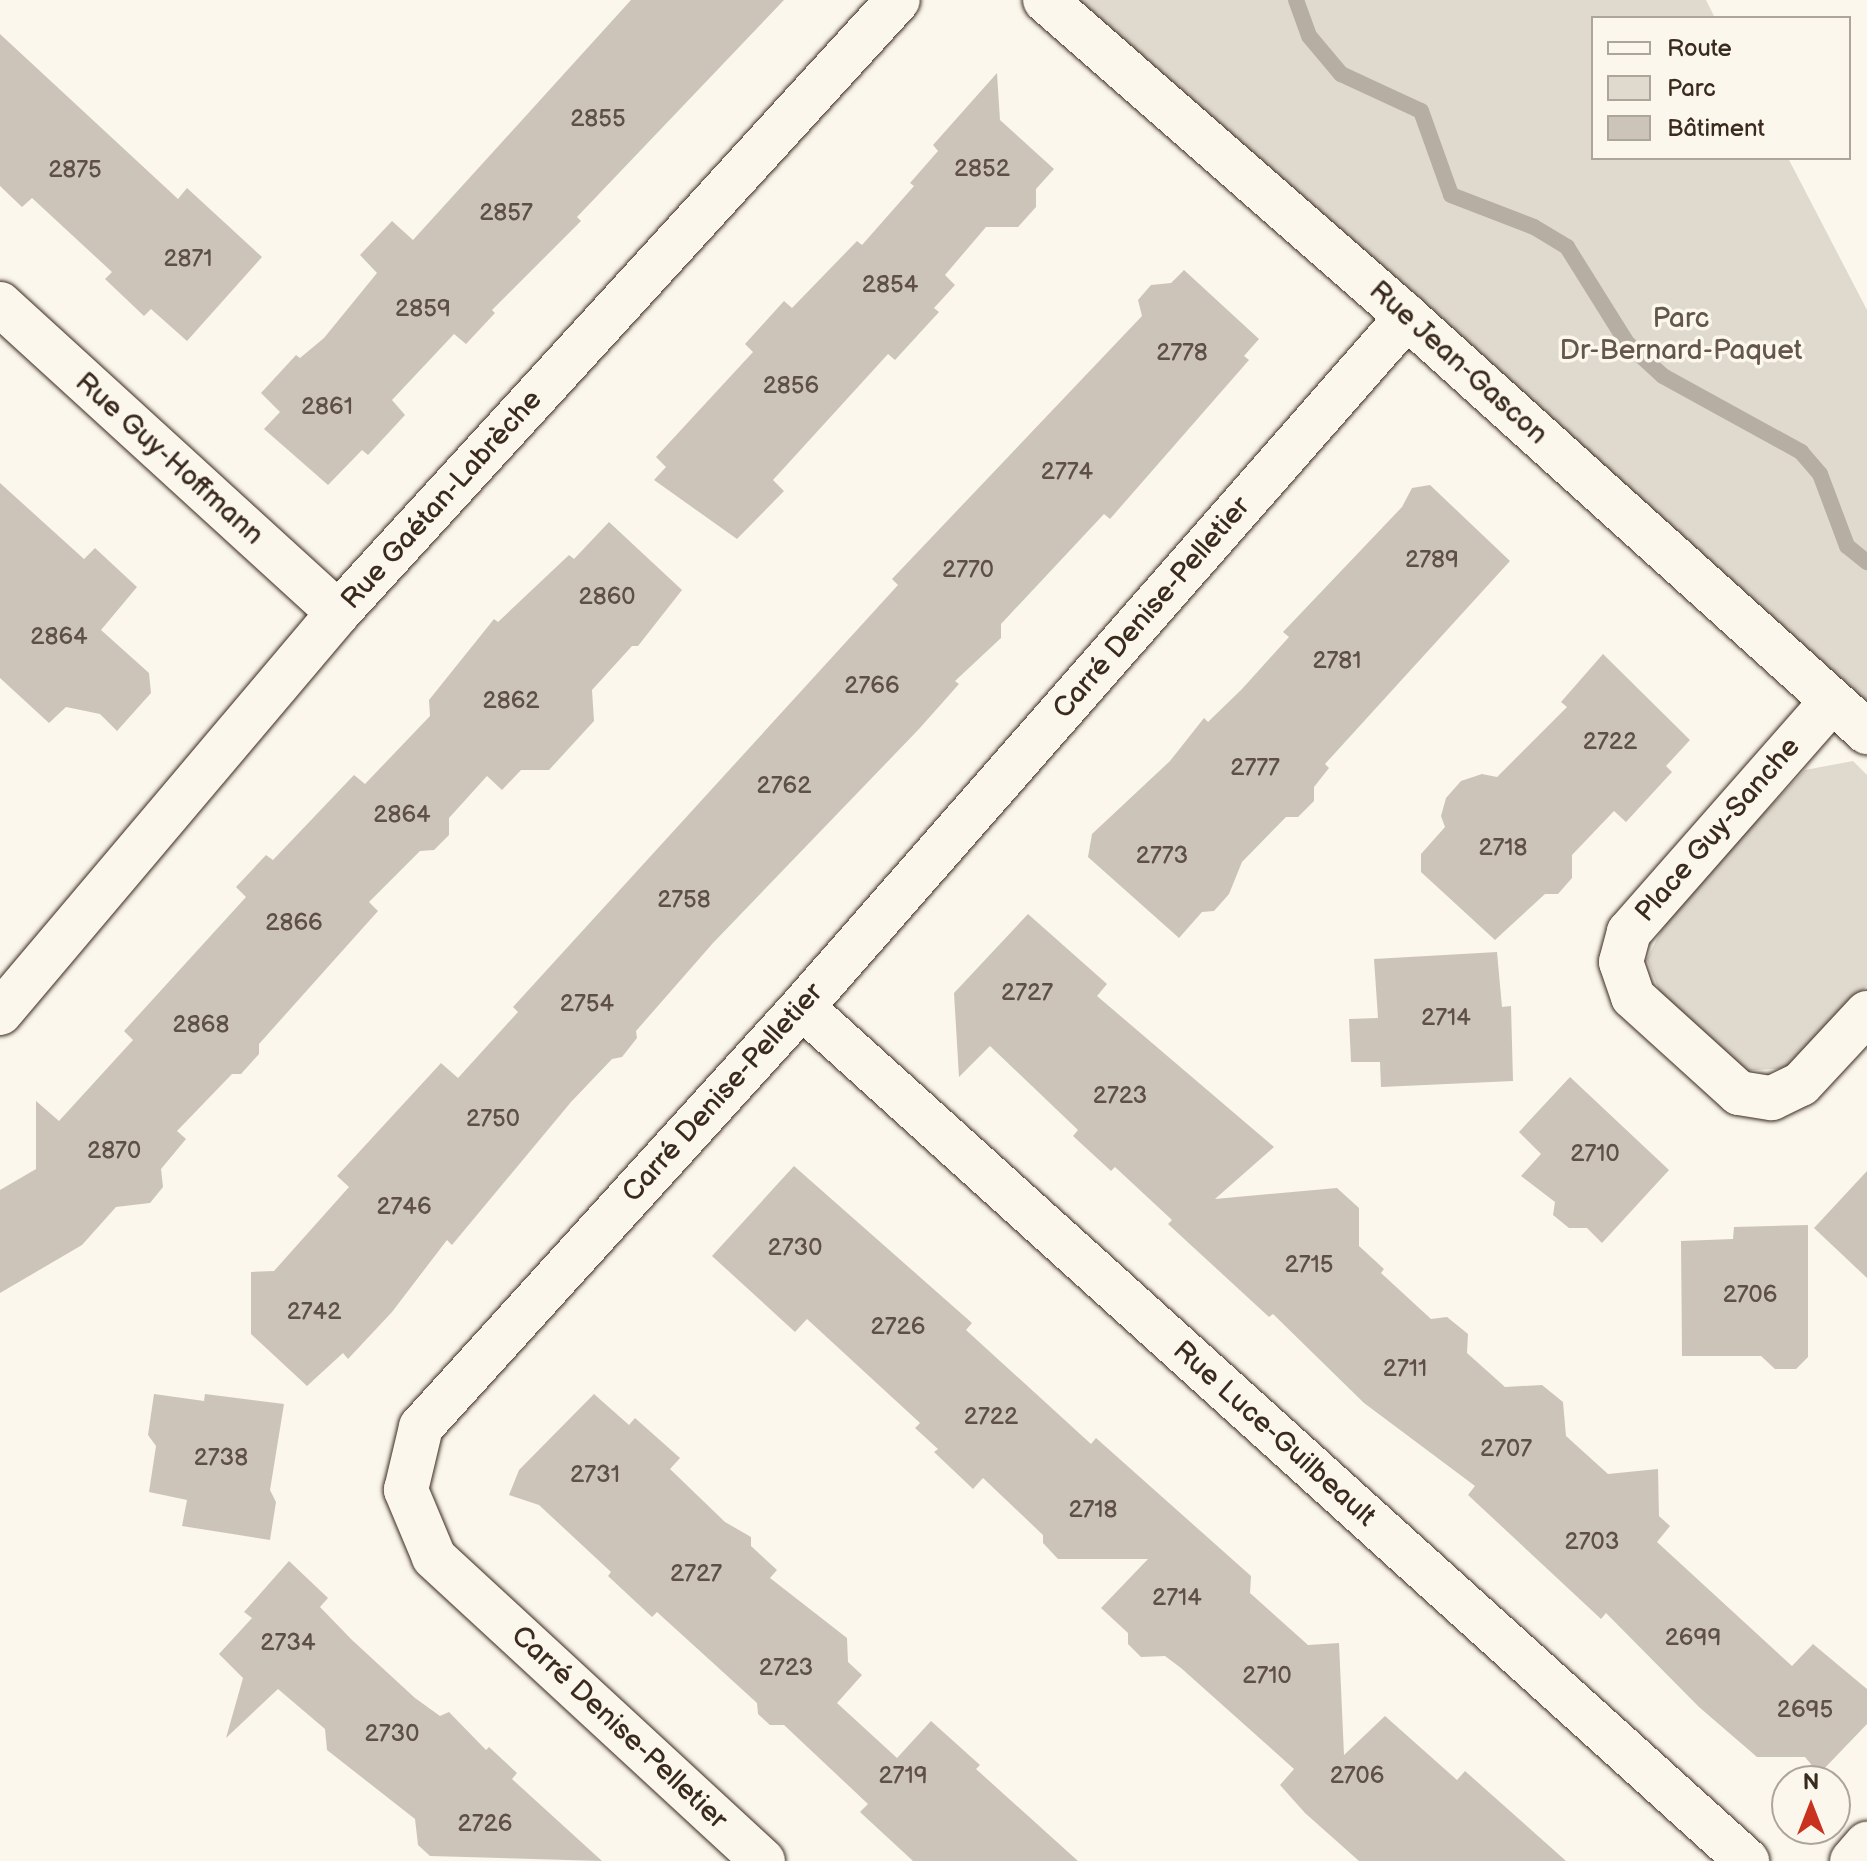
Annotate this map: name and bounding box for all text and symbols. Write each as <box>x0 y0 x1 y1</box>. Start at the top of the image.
legend <box>1591 16 1851 160</box>
text: Route <box>1667 34 1732 63</box>
text: Parc <box>1667 74 1716 103</box>
house number: 2855 <box>570 105 626 133</box>
text: Bâtiment <box>1667 114 1765 143</box>
house number: 2852 <box>954 155 1010 183</box>
house number: 2875 <box>48 156 102 184</box>
house number: 2857 <box>479 199 533 227</box>
house number: 2871 <box>163 245 213 273</box>
house number: 2854 <box>862 271 918 299</box>
street label: Rue Jean-Gascon <box>1361 274 1555 452</box>
house number: 2859 <box>395 295 451 323</box>
park label: Parc Dr-Bernard-Paquet <box>1560 302 1802 368</box>
house number: 2778 <box>1156 339 1208 367</box>
street label: Rue Guy-Hoffmann <box>68 366 270 552</box>
house number: 2856 <box>763 372 819 400</box>
street label: Rue Gaétan-Labrèche <box>335 384 549 616</box>
house number: 2861 <box>301 393 353 421</box>
house number: 2774 <box>1041 458 1093 486</box>
street label: Carré Denise-Pelletier <box>1046 490 1258 726</box>
house number: 2789 <box>1405 546 1459 574</box>
house number: 2770 <box>942 556 994 584</box>
house number: 2860 <box>579 583 635 611</box>
house number: 2864 <box>30 623 88 651</box>
house number: 2781 <box>1312 647 1362 675</box>
house number: 2766 <box>844 672 900 700</box>
house number: 2862 <box>483 687 539 715</box>
house number: 2722 <box>1583 728 1637 756</box>
street label: Place Guy-Sanche <box>1629 731 1807 929</box>
house number: 2777 <box>1230 754 1280 782</box>
house number: 2762 <box>757 772 811 800</box>
house number: 2864 <box>373 801 431 829</box>
house number: 2718 <box>1478 834 1528 862</box>
house number: 2773 <box>1136 842 1188 870</box>
house number: 2758 <box>657 886 711 914</box>
house number: 2866 <box>265 909 323 937</box>
street label: Carré Denise-Pelletier <box>616 976 830 1210</box>
house number: 2727 <box>1001 979 1053 1007</box>
house number: 2754 <box>560 990 614 1018</box>
house number: 2714 <box>1421 1004 1471 1032</box>
house number: 2868 <box>173 1011 229 1039</box>
house number: 2723 <box>1093 1082 1147 1110</box>
house number: 2750 <box>466 1105 520 1133</box>
house number: 2870 <box>87 1137 141 1165</box>
house number: 2710 <box>1570 1140 1620 1168</box>
house number: 2746 <box>376 1193 432 1221</box>
house number: 2730 <box>768 1234 822 1262</box>
house number: 2715 <box>1285 1251 1333 1279</box>
house number: 2706 <box>1723 1281 1777 1309</box>
house number: 2742 <box>287 1298 341 1326</box>
house number: 2726 <box>871 1313 925 1341</box>
street label: Rue Luce-Guilbeault <box>1166 1334 1382 1534</box>
house number: 2711 <box>1383 1355 1427 1383</box>
house number: 2722 <box>964 1403 1018 1431</box>
house number: 2707 <box>1480 1435 1532 1463</box>
house number: 2738 <box>194 1444 248 1472</box>
house number: 2731 <box>570 1461 620 1489</box>
house number: 2718 <box>1068 1496 1118 1524</box>
house number: 2703 <box>1565 1528 1619 1556</box>
house number: 2727 <box>670 1560 722 1588</box>
house number: 2714 <box>1152 1584 1202 1612</box>
street label: Carré Denise-Pelletier <box>504 1619 734 1837</box>
house number: 2699 <box>1665 1624 1721 1652</box>
house number: 2734 <box>260 1629 316 1657</box>
house number: 2723 <box>759 1654 813 1682</box>
house number: 2710 <box>1242 1662 1292 1690</box>
house number: 2695 <box>1777 1696 1833 1724</box>
house number: 2730 <box>365 1720 419 1748</box>
house number: 2719 <box>878 1762 928 1790</box>
house number: 2706 <box>1330 1762 1384 1790</box>
north arrow <box>1771 1765 1851 1845</box>
text: N <box>1803 1769 1819 1796</box>
house number: 2726 <box>458 1810 512 1838</box>

